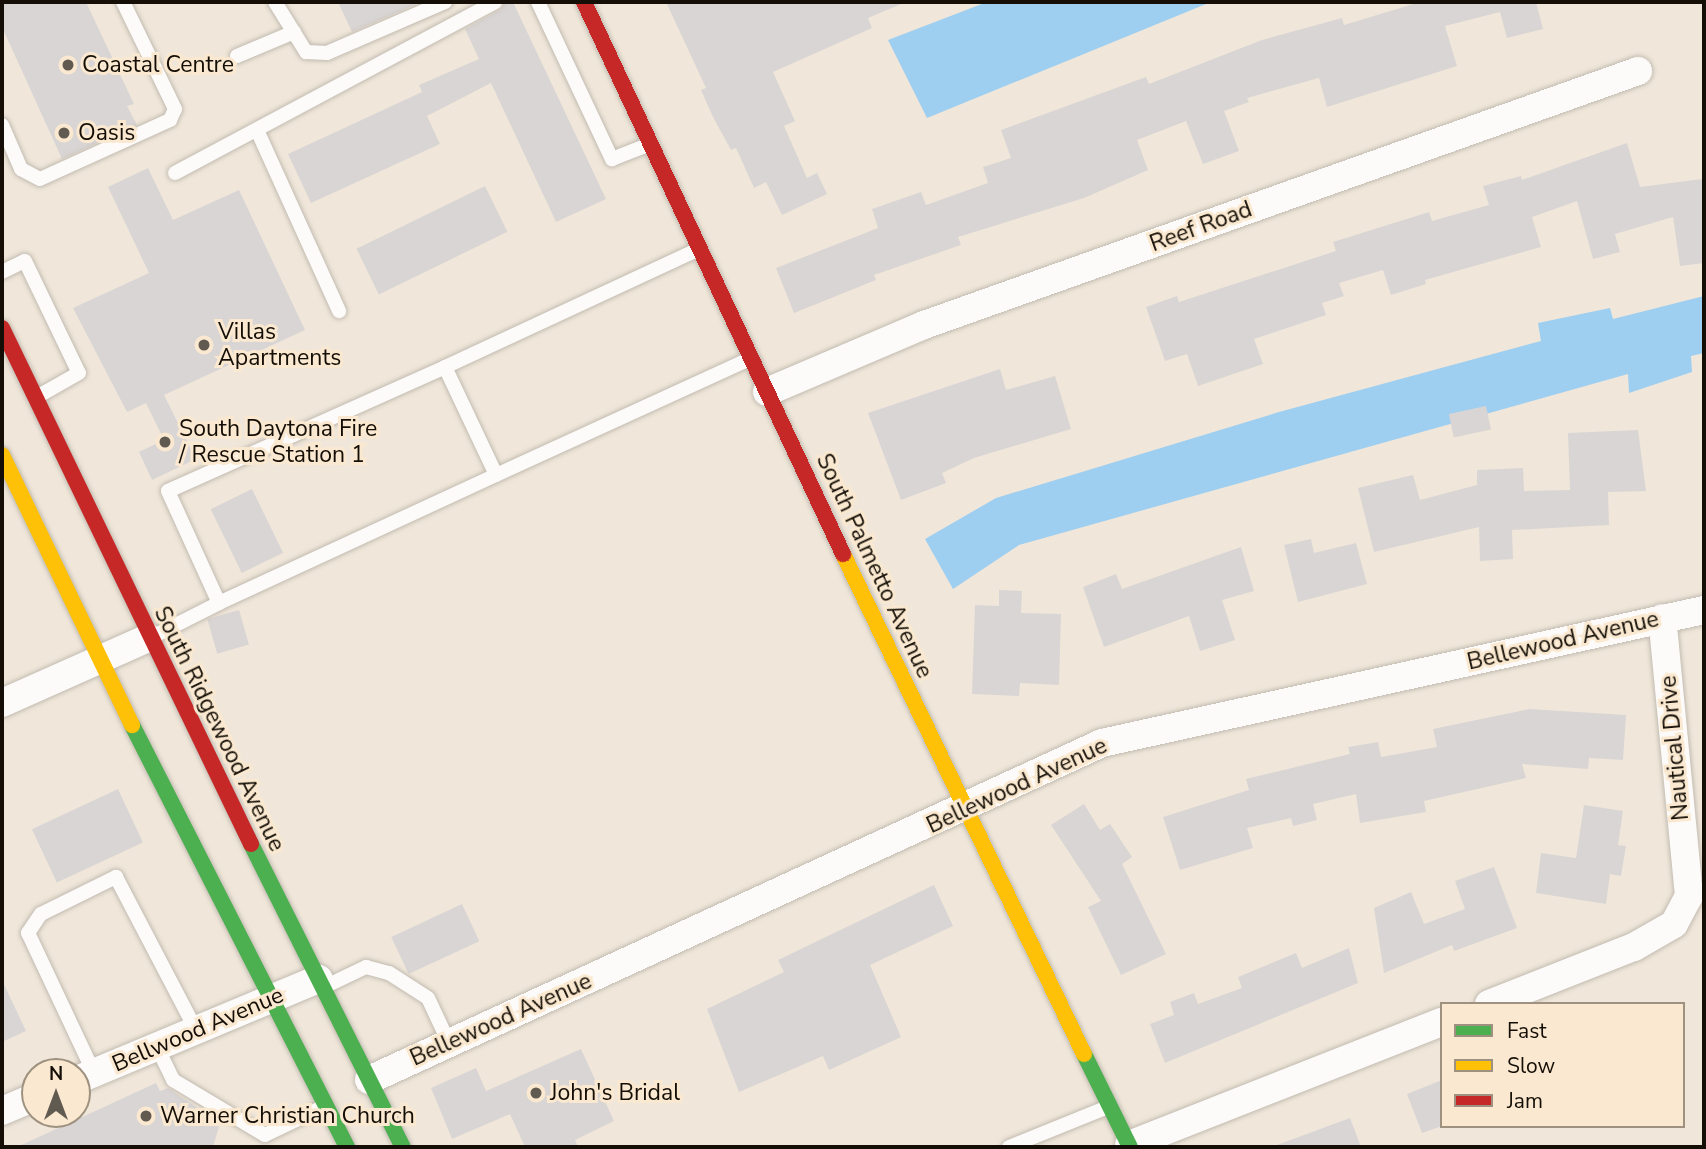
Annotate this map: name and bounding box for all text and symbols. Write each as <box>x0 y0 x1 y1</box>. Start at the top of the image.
place label: Coastal Centre <box>82 51 234 79</box>
marker: Coastal Centre <box>60 57 76 73</box>
place label: Oasis <box>78 119 135 147</box>
marker: Oasis <box>56 125 72 141</box>
street label: Reef Road <box>1146 196 1256 258</box>
place label: Villas Apartments <box>218 318 341 372</box>
marker: Villas Apartments <box>196 337 212 353</box>
place label: South Daytona Fire / Rescue Station 1 <box>179 415 377 469</box>
marker: South Daytona Fire / Rescue Station 1 <box>157 434 173 450</box>
street label: South Palmetto Avenue <box>810 449 938 683</box>
street label: South Ridgewood Avenue <box>148 602 290 856</box>
street label: Bellewood Avenue <box>1465 606 1661 676</box>
street label: Nautical Drive <box>1655 674 1695 822</box>
street label: Bellewood Avenue <box>922 732 1112 840</box>
street label: Bellewood Avenue <box>406 968 596 1072</box>
street label: Bellwood Avenue <box>108 981 288 1079</box>
legend <box>1440 1002 1685 1128</box>
text: Fast <box>1507 1017 1547 1045</box>
text: Slow <box>1507 1052 1555 1080</box>
north arrow <box>21 1058 91 1128</box>
text: N <box>49 1061 63 1087</box>
place label: John's Bridal <box>550 1079 680 1107</box>
marker: John's Bridal <box>528 1085 544 1101</box>
text: Jam <box>1507 1087 1543 1115</box>
place label: Warner Christian Church <box>160 1102 415 1130</box>
marker: Warner Christian Church <box>138 1108 154 1124</box>

